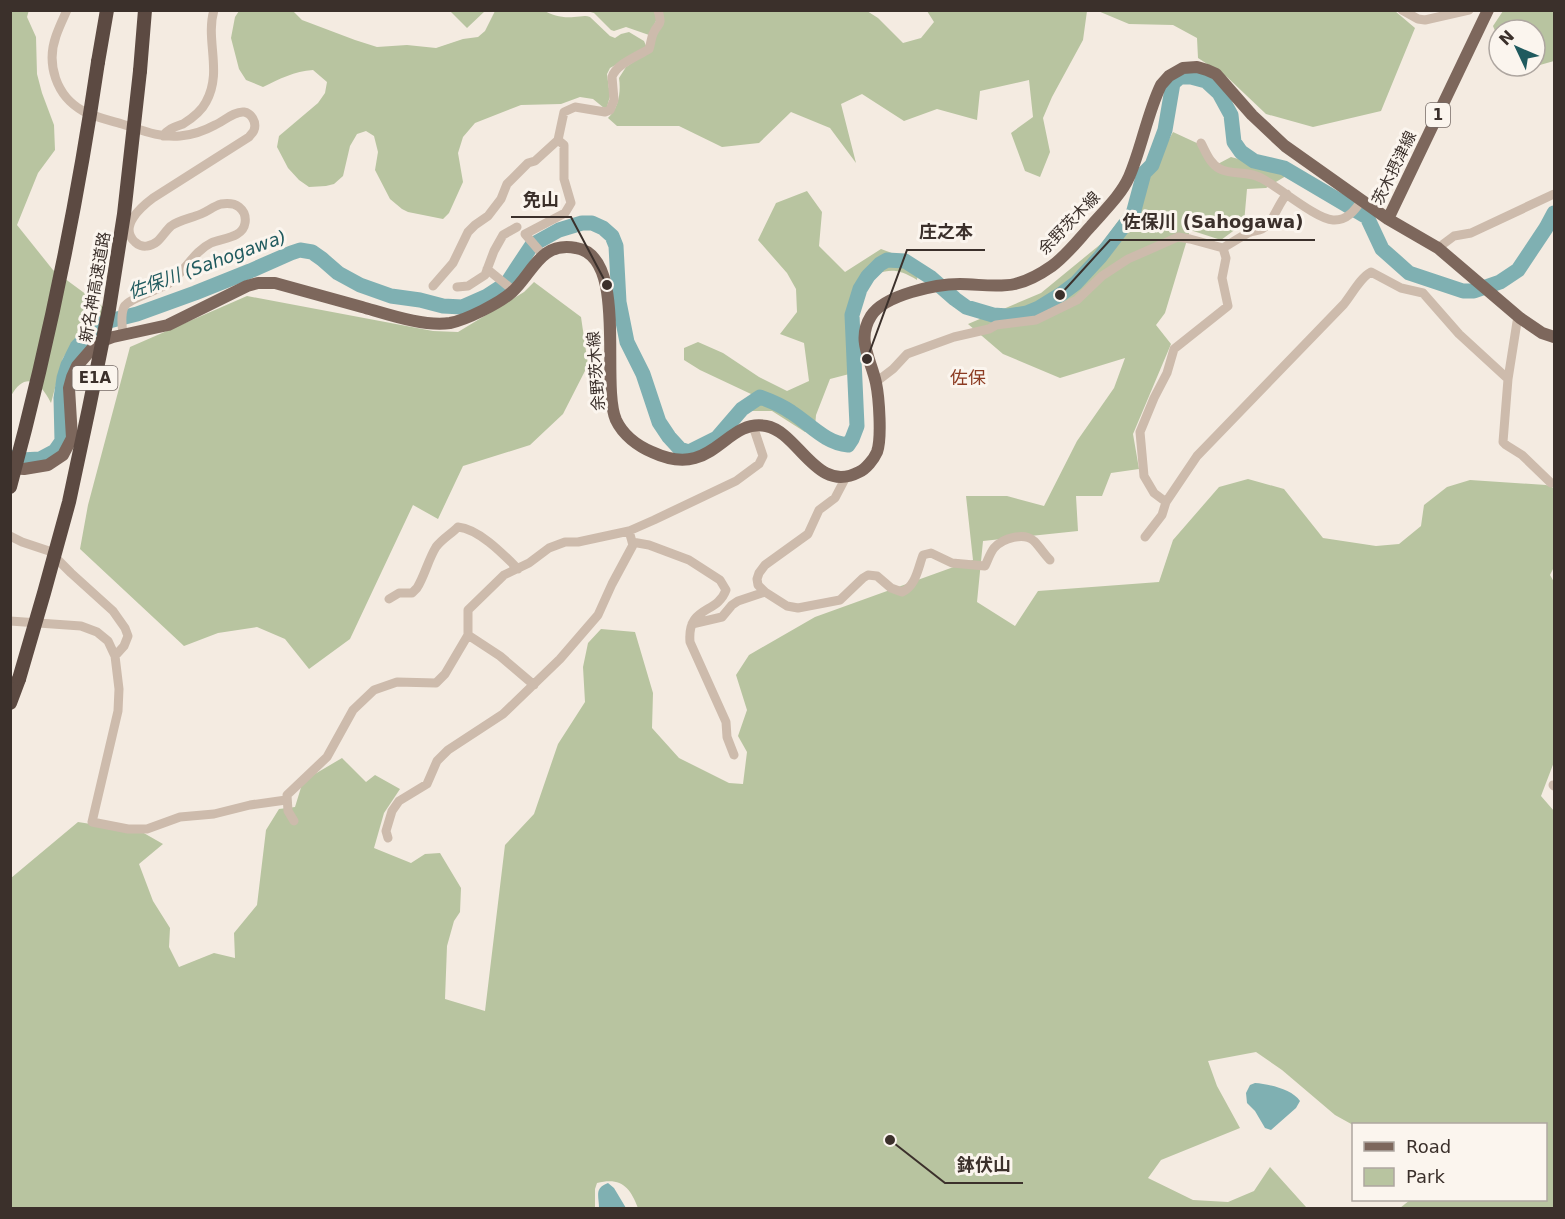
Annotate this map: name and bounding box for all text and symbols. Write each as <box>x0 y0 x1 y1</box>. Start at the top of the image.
north arrow <box>1487 18 1547 78</box>
text: N <box>1495 27 1518 49</box>
road number: 1 <box>1426 103 1450 127</box>
street label: 茨木摂津線 <box>1368 128 1420 208</box>
callout: 免山 <box>511 181 571 217</box>
street label: 余野茨木線 <box>1034 188 1104 258</box>
text: 免山 <box>523 189 559 210</box>
callout: 佐保川 (Sahogawa) <box>1110 204 1315 240</box>
text: 佐保川 (Sahogawa) <box>1123 211 1303 232</box>
callout: 庄之本 <box>907 214 985 250</box>
text: 庄之本 <box>919 221 973 242</box>
water label: 佐保川 (Sahogawa) <box>125 226 289 302</box>
street label: 新名神高速道路 <box>76 230 114 344</box>
street label: 余野茨木線 <box>584 330 608 412</box>
road number: E1A <box>72 366 118 390</box>
district label: 佐保 <box>950 367 986 388</box>
legend <box>1352 1123 1547 1201</box>
text: Road <box>1406 1136 1451 1157</box>
callout: 鉢伏山 <box>945 1147 1023 1183</box>
text: 鉢伏山 <box>957 1154 1011 1175</box>
text: Park <box>1406 1166 1445 1187</box>

